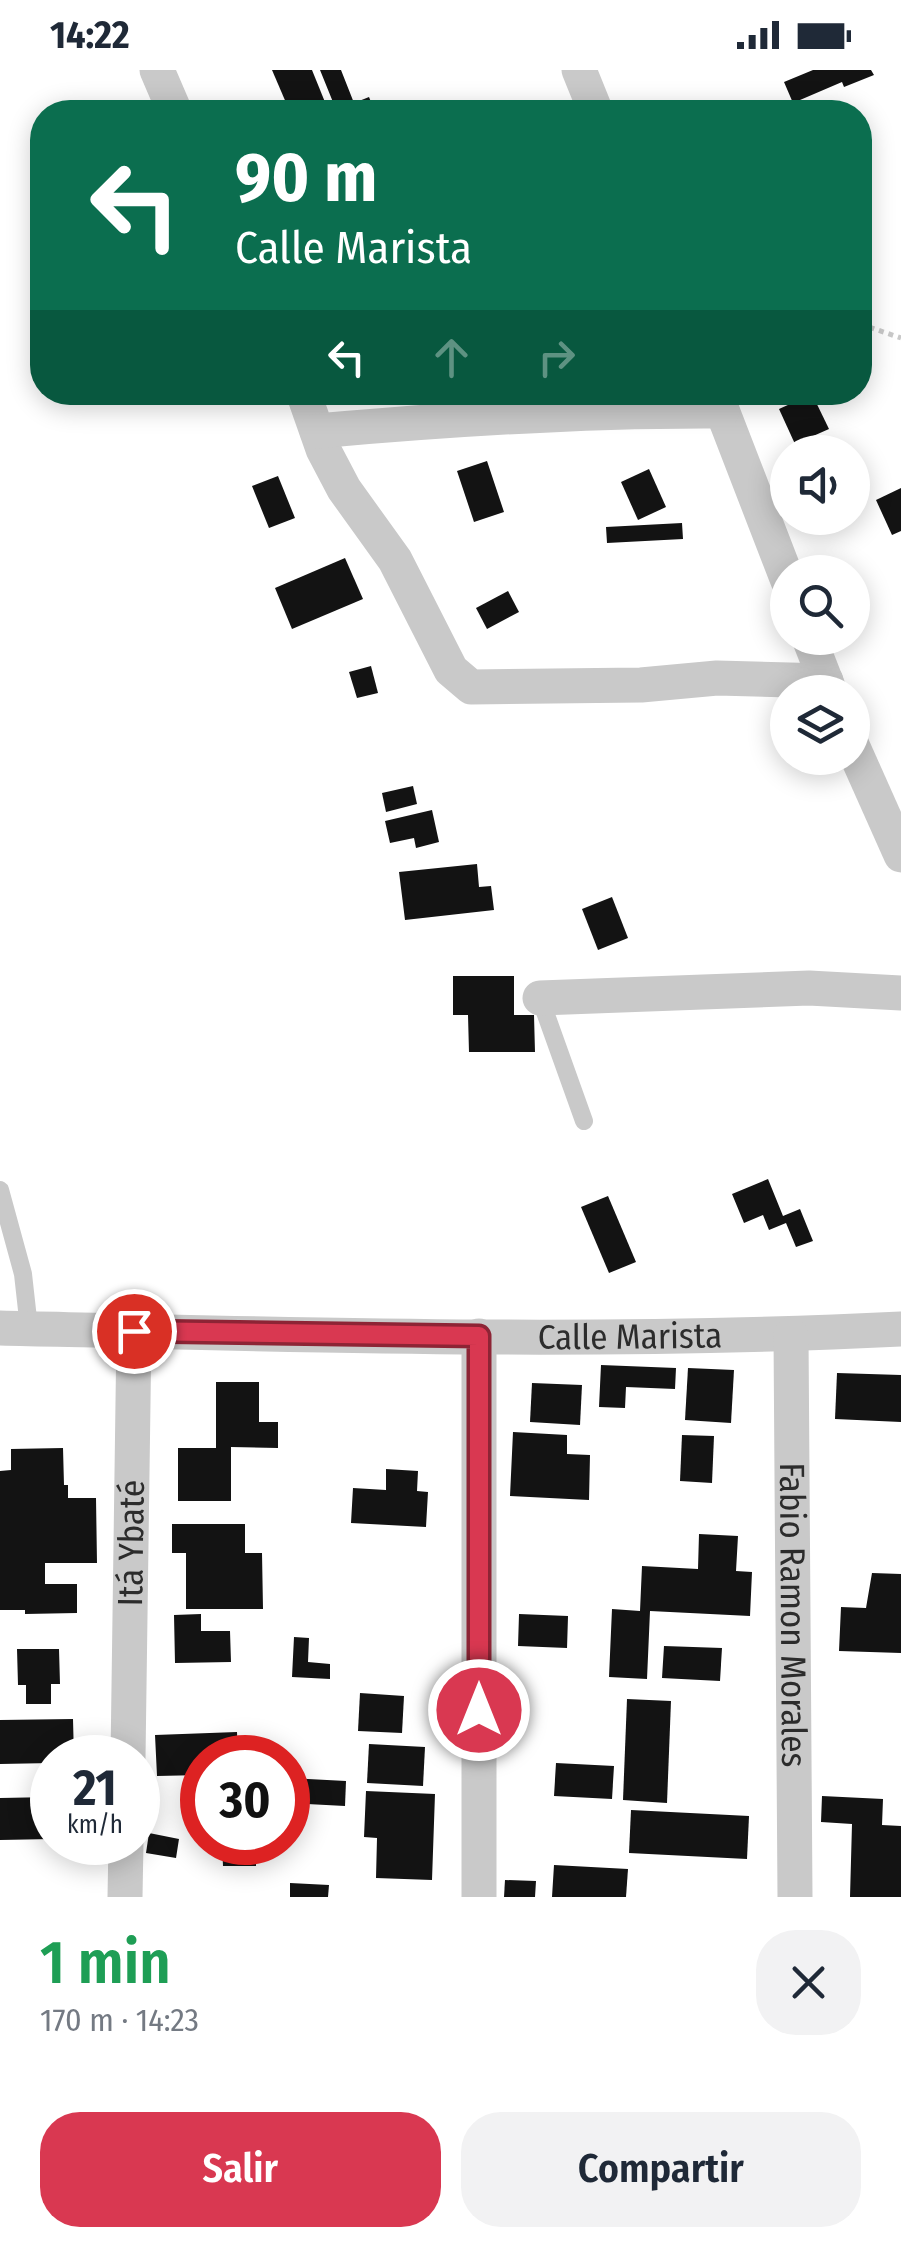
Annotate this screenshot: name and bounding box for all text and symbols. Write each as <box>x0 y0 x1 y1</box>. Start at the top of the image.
text: 14:22 <box>50 12 130 58</box>
text: 90 m <box>235 136 377 220</box>
icon: left <box>70 140 200 270</box>
text: Calle Marista <box>235 221 472 275</box>
icon: left <box>319 330 374 385</box>
icon: ahead <box>424 330 479 385</box>
icon: right <box>529 330 584 385</box>
map controls <box>770 435 870 775</box>
button: sound <box>770 435 870 535</box>
button: search <box>770 555 870 655</box>
button: layers <box>770 675 870 775</box>
pin <box>92 1289 177 1374</box>
icon: arrive <box>107 1304 162 1359</box>
street label: Calle Marista <box>538 1314 723 1358</box>
street label: Fabio Ramon Morales <box>771 1462 815 1768</box>
street label: Itá Ybaté <box>109 1479 153 1607</box>
position arrow <box>427 1658 531 1762</box>
speed limit sign: 30 <box>180 1735 310 1865</box>
text: 21 <box>73 1758 117 1818</box>
text: km/h <box>67 1810 123 1840</box>
text: 1 min <box>40 1927 171 1999</box>
button: close <box>756 1930 861 2035</box>
text: 170 m · 14:23 <box>40 2001 199 2039</box>
button: Salir <box>40 2112 441 2227</box>
button: Compartir <box>461 2112 861 2227</box>

